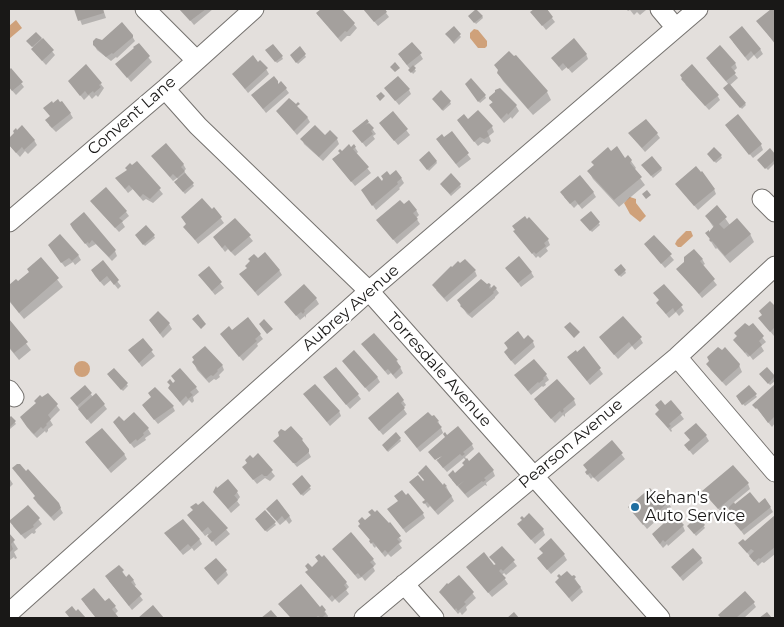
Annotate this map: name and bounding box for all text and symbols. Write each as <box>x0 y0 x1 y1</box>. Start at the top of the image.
street label: Convent Lane <box>84 72 180 160</box>
street label: Aubrey Avenue <box>299 261 403 355</box>
street label: Torresdale Avenue <box>383 309 495 431</box>
street label: Pearson Avenue <box>515 395 627 493</box>
place label: Kehan's Auto Service <box>645 488 745 526</box>
marker: Kehan's Auto Service <box>629 501 641 513</box>

